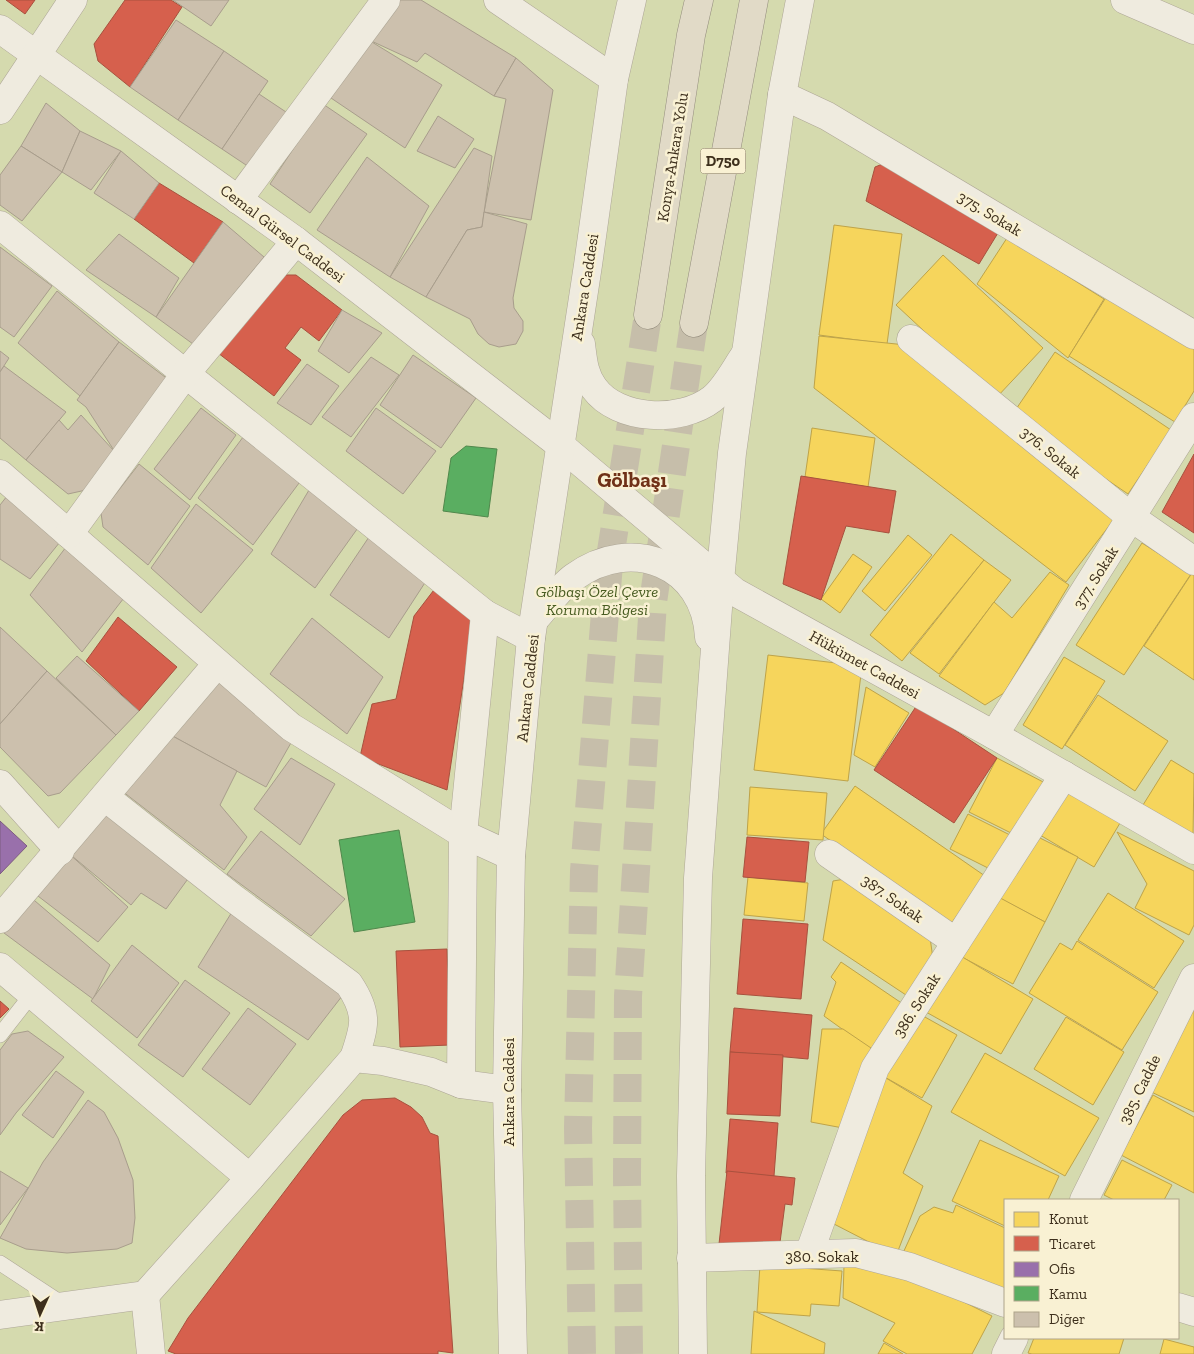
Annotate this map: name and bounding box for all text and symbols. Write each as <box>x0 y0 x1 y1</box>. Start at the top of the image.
street label: Konya-Ankara Yolu <box>653 91 692 223</box>
road number: D750 <box>700 148 746 174</box>
street label: Cemal Gürsel Caddesi <box>217 180 349 287</box>
street label: 375. Sokak <box>954 187 1026 240</box>
street label: Ankara Caddesi <box>567 232 602 342</box>
street label: 376. Sokak <box>1017 422 1085 483</box>
district label: Gölbaşı <box>597 467 667 492</box>
street label: 377. Sokak <box>1069 542 1122 612</box>
park label: Gölbaşı Özel Çevre Koruma Bölgesi <box>536 582 658 619</box>
street label: Hükümet Caddesi <box>806 626 924 703</box>
street label: Ankara Caddesi <box>512 633 543 743</box>
street label: 387. Sokak <box>858 870 928 927</box>
street label: 386. Sokak <box>889 969 945 1041</box>
street label: Ankara Caddesi <box>499 1037 518 1146</box>
street label: 385. Cadde <box>1115 1051 1164 1127</box>
legend <box>1004 1199 1179 1339</box>
text: Konut <box>1049 1210 1089 1228</box>
text: Ticaret <box>1049 1235 1096 1253</box>
street label: 380. Sokak <box>785 1247 859 1266</box>
text: Ofis <box>1049 1260 1075 1278</box>
text: Kamu <box>1049 1285 1088 1303</box>
north arrow <box>15 1289 65 1339</box>
text: Diğer <box>1049 1310 1085 1328</box>
text: K <box>34 1318 45 1335</box>

